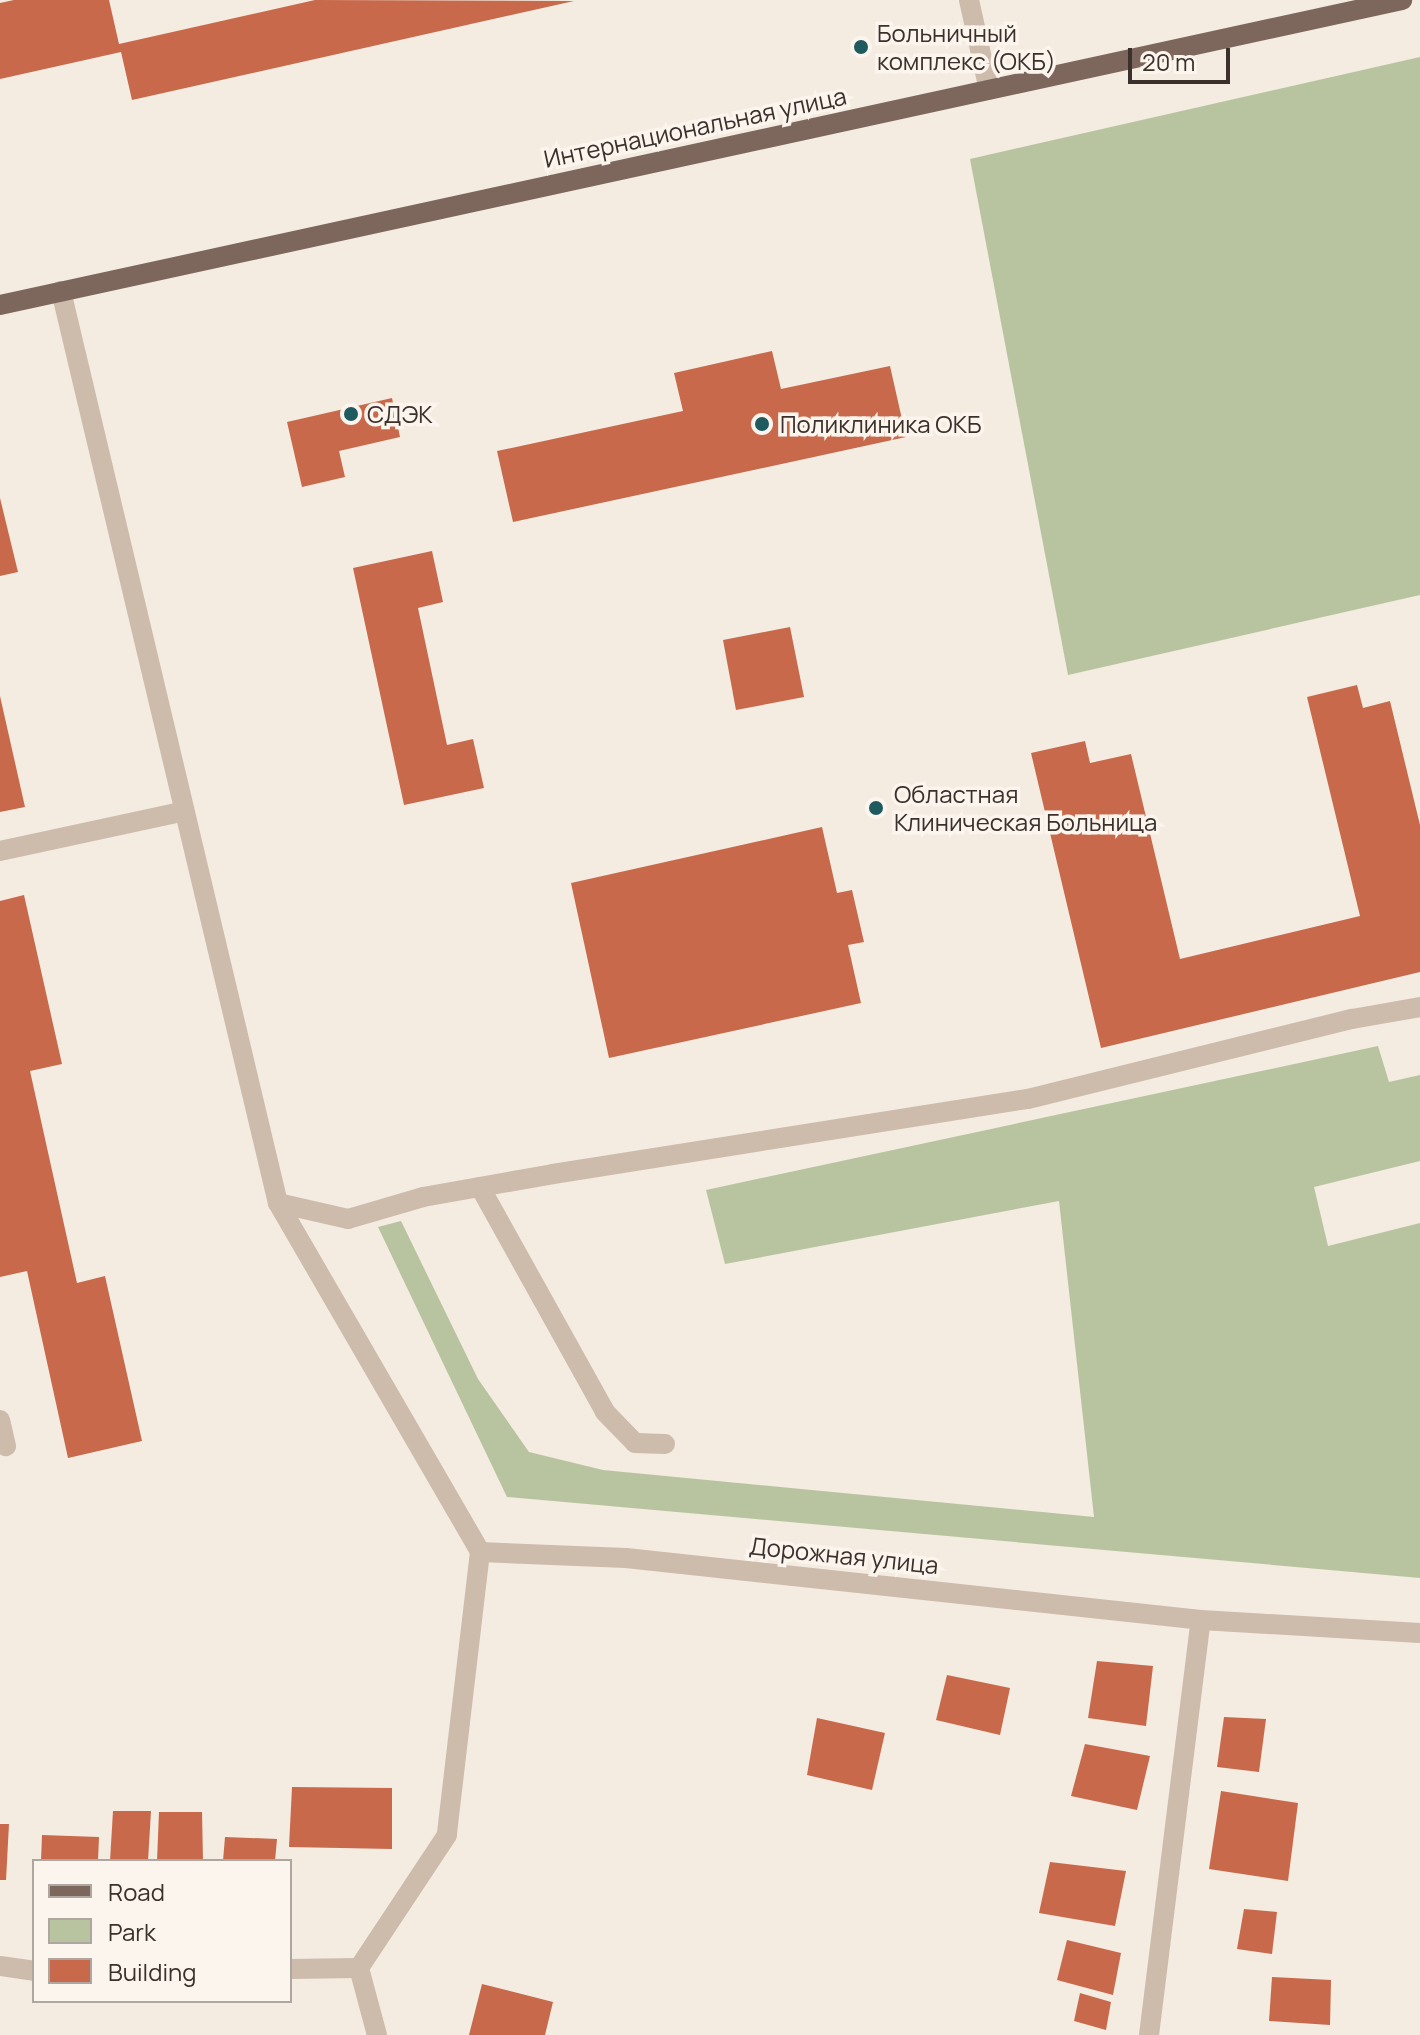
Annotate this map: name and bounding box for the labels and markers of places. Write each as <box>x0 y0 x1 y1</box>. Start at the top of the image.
place label: Больничный комплекс (ОКБ) <box>877 19 1056 75</box>
marker: Больничный комплекс (ОКБ) <box>852 38 870 56</box>
place label: СДЭК <box>367 400 433 428</box>
marker: СДЭК <box>342 405 360 423</box>
place label: Поликлиника ОКБ <box>780 410 981 438</box>
marker: Поликлиника ОКБ <box>751 413 773 435</box>
place label: Областная Клиническая Больница <box>894 780 1157 836</box>
marker: Областная Клиническая Больница <box>865 797 887 819</box>

